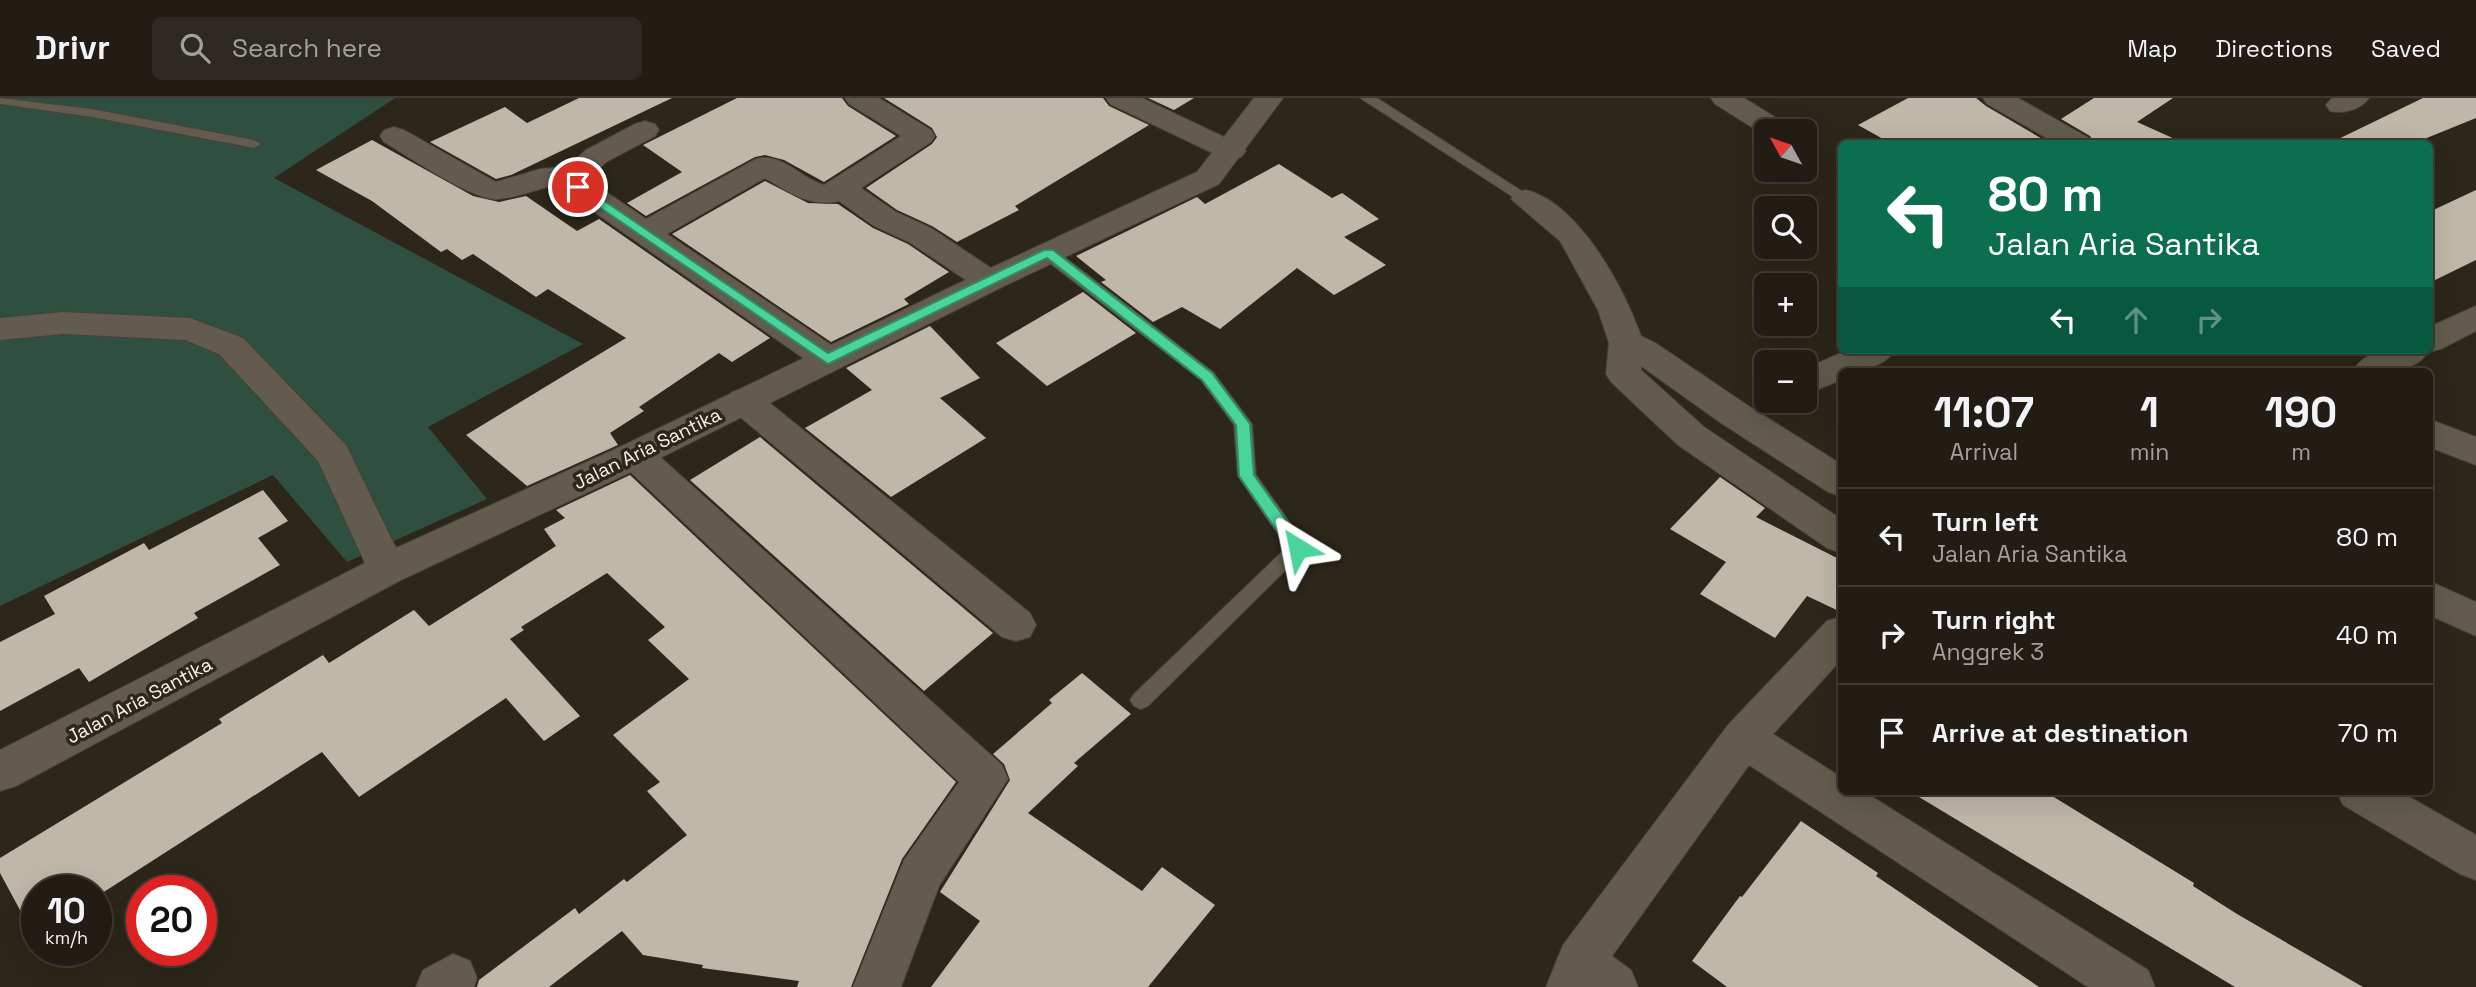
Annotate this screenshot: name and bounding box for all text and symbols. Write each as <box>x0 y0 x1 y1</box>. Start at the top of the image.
search box <box>152 17 642 80</box>
text: Drivr <box>35 27 110 69</box>
icon: search <box>176 29 214 67</box>
text: Search here <box>232 31 382 65</box>
text: Map <box>2127 33 2177 64</box>
text: Directions <box>2215 33 2333 64</box>
text: Saved <box>2371 33 2441 64</box>
north arrow <box>1754 119 1816 182</box>
map controls <box>1754 119 1817 413</box>
pin <box>548 157 608 217</box>
text: 80 m <box>1988 163 2103 225</box>
icon: arrive <box>559 168 597 206</box>
icon: left <box>1873 168 1964 259</box>
button: search <box>1754 196 1817 259</box>
text: Jalan Aria Santika <box>1988 224 2260 264</box>
button: + <box>1754 273 1817 336</box>
icon: left <box>2044 301 2082 339</box>
icon: ahead <box>2117 301 2155 339</box>
icon: right <box>2190 301 2228 339</box>
button: − <box>1754 350 1817 413</box>
text: 11:07 <box>1934 386 2034 439</box>
text: 1 <box>2140 386 2159 439</box>
text: 190 <box>2265 386 2337 439</box>
street label: Jalan Aria Santika <box>569 402 725 495</box>
text: Arrival <box>1950 437 2018 467</box>
text: min <box>2130 437 2169 467</box>
text: m <box>2291 437 2311 467</box>
text: Turn left <box>1932 505 2039 539</box>
position arrow <box>1261 511 1335 585</box>
icon: left <box>1873 518 1911 556</box>
text: 80 m <box>2336 520 2398 554</box>
text: Jalan Aria Santika <box>1932 539 2127 569</box>
text: Turn right <box>1932 603 2056 637</box>
icon: right <box>1873 616 1911 654</box>
text: 40 m <box>2336 618 2398 652</box>
text: Anggrek 3 <box>1932 637 2044 667</box>
street label: Jalan Aria Santika <box>62 651 216 749</box>
icon: arrive <box>1873 714 1911 752</box>
text: Arrive at destination <box>1932 716 2189 750</box>
text: 70 m <box>2338 716 2398 750</box>
speed limit sign: 20 <box>126 875 217 966</box>
text: 10 <box>47 889 86 933</box>
text: km/h <box>45 926 88 949</box>

